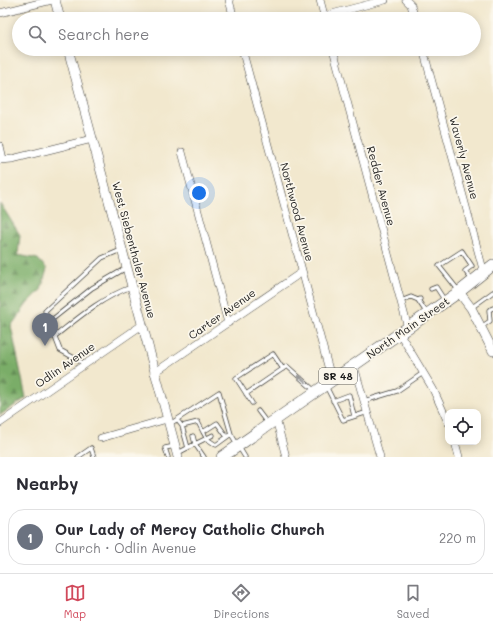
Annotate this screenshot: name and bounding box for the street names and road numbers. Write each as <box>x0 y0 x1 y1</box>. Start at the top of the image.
street label: Waverly Avenue <box>446 115 483 201</box>
street label: Redder Avenue <box>364 144 399 227</box>
street label: Northwood Avenue <box>277 161 318 263</box>
street label: West Siebenthaler Avenue <box>109 180 160 320</box>
street label: Carter Avenue <box>185 285 259 342</box>
street label: North Main Street <box>363 293 452 362</box>
street label: Odlin Avenue <box>32 338 98 391</box>
road number: SR 48 <box>319 368 357 384</box>

